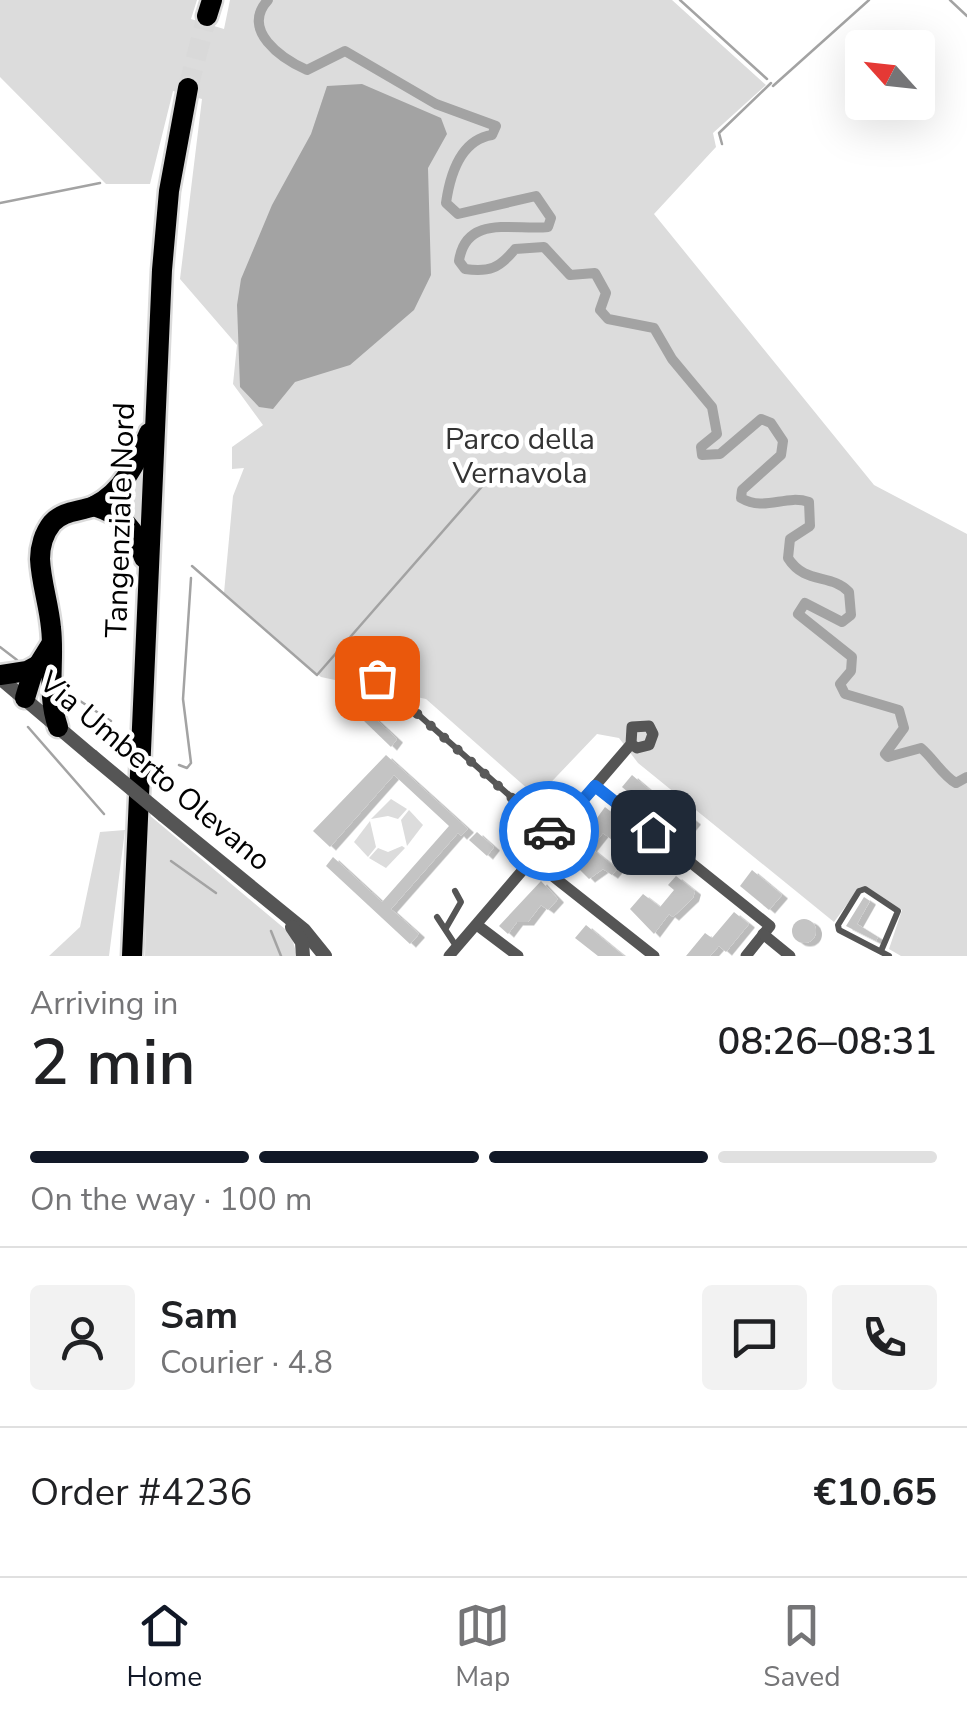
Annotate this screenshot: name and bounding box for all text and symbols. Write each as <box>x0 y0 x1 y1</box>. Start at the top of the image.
north arrow <box>845 30 935 120</box>
map controls <box>845 30 935 120</box>
street label: Tangenziale Nord <box>96 402 145 638</box>
park label: Parco della Vernavola <box>445 419 595 494</box>
pin <box>335 636 420 721</box>
icon: bag <box>350 651 405 706</box>
street label: Via Umberto Olevano <box>29 662 279 881</box>
courier <box>499 781 599 881</box>
pin <box>611 790 696 875</box>
icon: car <box>522 804 577 859</box>
icon: home <box>626 805 681 860</box>
text: Arriving in <box>30 982 178 1025</box>
text: 08:26–08:31 <box>718 1016 937 1067</box>
text: 2 min <box>30 1018 196 1107</box>
text: On the way · 100 m <box>30 1178 312 1221</box>
button: person <box>30 1285 135 1390</box>
button: chat <box>702 1285 807 1390</box>
button: phone <box>832 1285 937 1390</box>
text: Sam <box>160 1290 238 1341</box>
text: Courier · 4.8 <box>160 1341 333 1384</box>
text: Order #4236 <box>30 1467 252 1518</box>
text: €10.65 <box>814 1467 937 1518</box>
tab: Home <box>126 1598 202 1696</box>
tab: Map <box>455 1598 510 1696</box>
tab: Saved <box>763 1598 841 1696</box>

